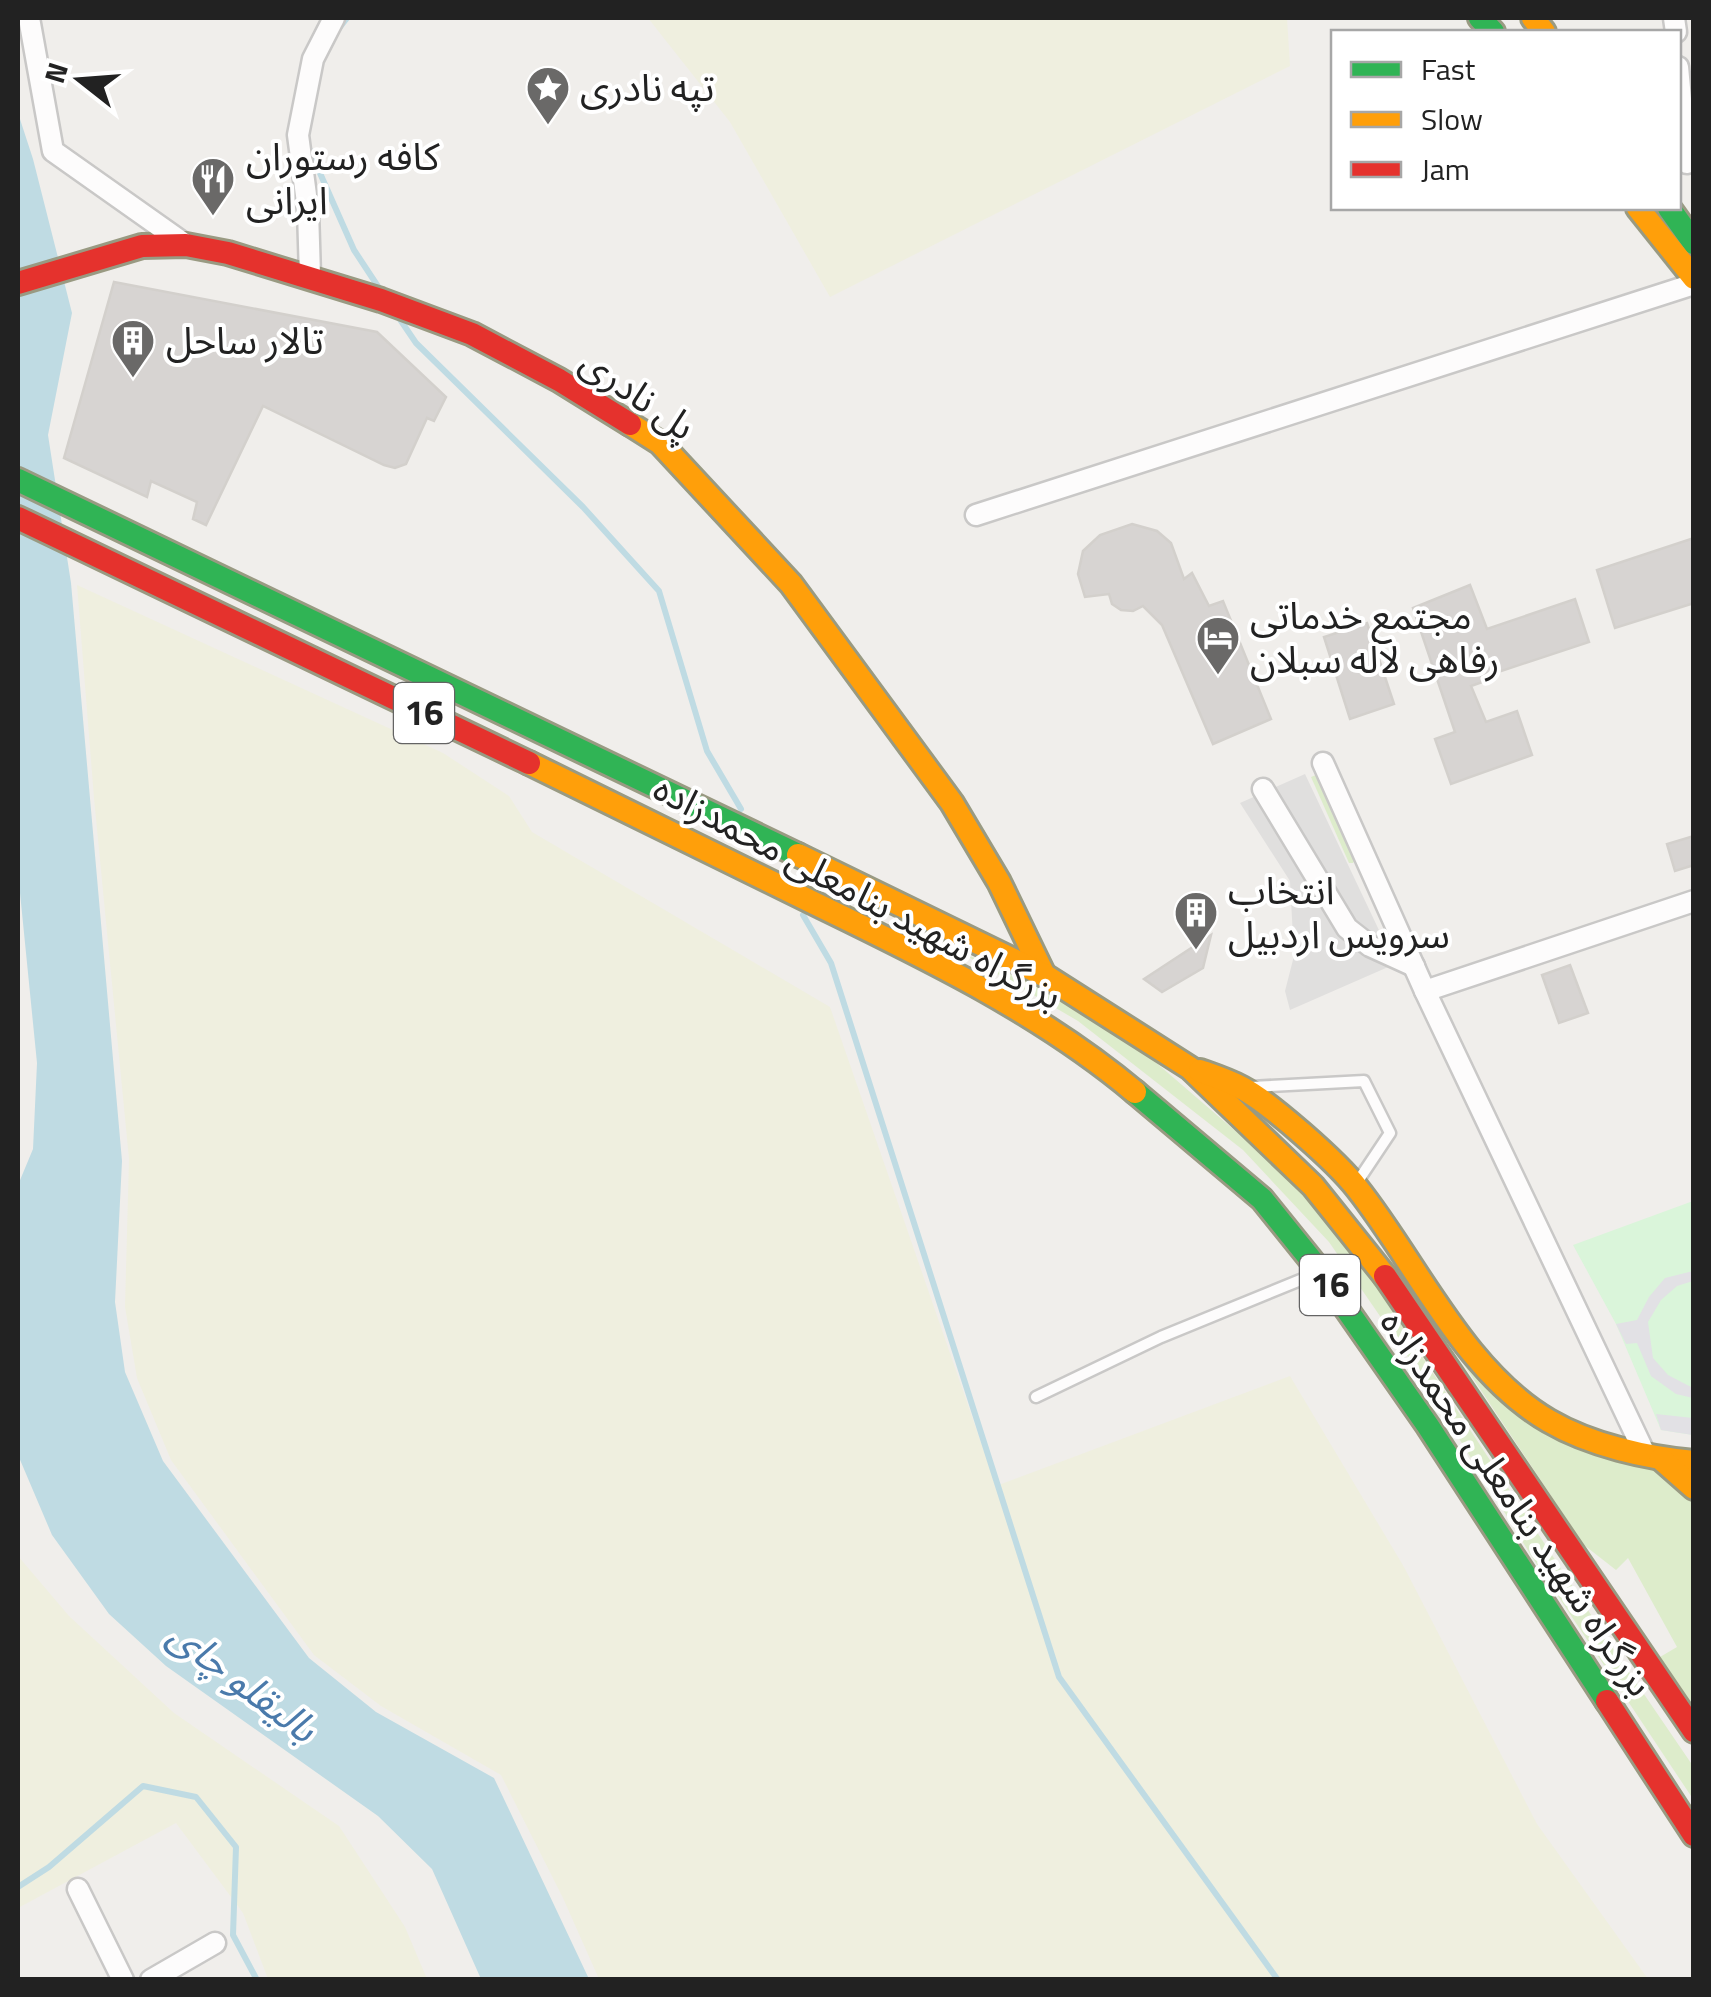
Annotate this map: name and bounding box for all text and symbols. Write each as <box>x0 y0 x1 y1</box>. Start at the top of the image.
north arrow <box>30 30 130 130</box>
legend <box>1331 30 1681 210</box>
text: Fast <box>1421 46 1476 92</box>
text: N <box>32 57 79 88</box>
place label: تپه نادری <box>580 58 715 116</box>
place icon: تپه نادری <box>525 65 571 126</box>
text: Slow <box>1421 96 1483 142</box>
place label: کافه رستوران ایرانی <box>246 127 441 229</box>
text: Jam <box>1421 146 1470 192</box>
restaurant icon: کافه رستوران ایرانی <box>190 156 236 217</box>
place label: تالار ساحل <box>166 311 324 369</box>
building icon: تالار ساحل <box>110 318 156 379</box>
street label: پل نادری <box>569 332 708 454</box>
place label: مجتمع خدماتی رفاهی لاله سبلان <box>1250 586 1499 688</box>
hotel icon: مجتمع خدماتی رفاهی لاله سبلان <box>1195 615 1241 676</box>
road number: 16 <box>394 683 454 743</box>
street label: بزرگراه شهید بنامعلی محمدزاده <box>644 759 1073 1024</box>
place label: انتخاب سرویس اردبیل <box>1228 861 1450 963</box>
building icon: انتخاب سرویس اردبیل <box>1173 890 1219 951</box>
road number: 16 <box>1300 1255 1360 1315</box>
street label: بزرگراه شهید بنامعلی محمدزاده <box>1366 1297 1669 1708</box>
water label: بالیقلو چای <box>156 1604 332 1758</box>

